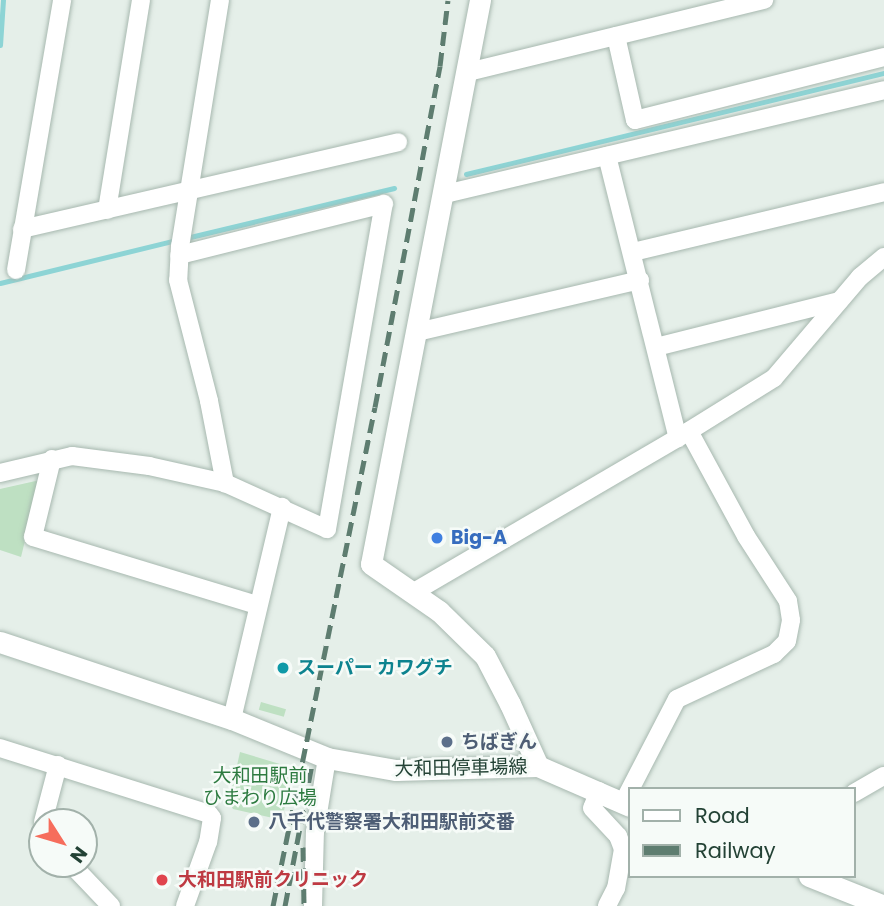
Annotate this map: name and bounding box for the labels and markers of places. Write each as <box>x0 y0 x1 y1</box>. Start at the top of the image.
place label: Big-A <box>451 527 507 549</box>
marker: Big-A <box>429 530 445 546</box>
place label: スーパー カワグチ <box>297 657 453 679</box>
marker: スーパー カワグチ <box>275 660 291 676</box>
place label: ちばぎん <box>461 731 537 753</box>
marker: ちばぎん <box>439 734 455 750</box>
place label: 八千代警察署大和田駅前交番 <box>268 811 515 833</box>
marker: 八千代警察署大和田駅前交番 <box>246 814 262 830</box>
place label: 大和田駅前クリニック <box>178 869 368 891</box>
marker: 大和田駅前クリニック <box>152 870 172 890</box>

